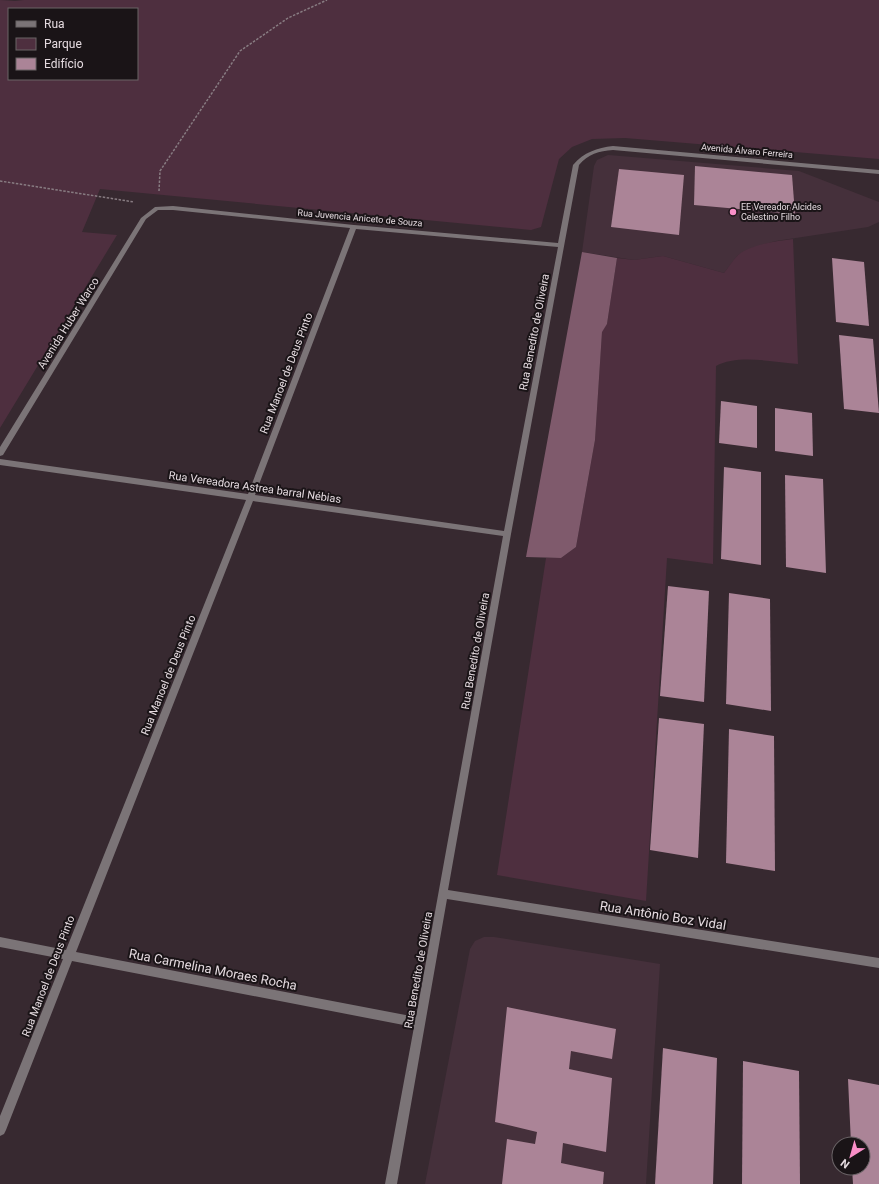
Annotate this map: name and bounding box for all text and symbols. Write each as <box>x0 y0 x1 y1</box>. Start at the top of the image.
legend <box>8 8 138 80</box>
text: Rua <box>44 17 65 31</box>
text: Parque <box>44 37 82 51</box>
text: Edifício <box>44 57 84 71</box>
street label: Avenida Álvaro Ferreira <box>701 141 793 160</box>
place label: EE Vereador Alcides Celestino Filho <box>741 202 822 222</box>
marker: EE Vereador Alcides Celestino Filho <box>728 207 738 217</box>
street label: Rua Juvencia Aniceto de Souza <box>297 208 423 228</box>
street label: Rua Benedito de Oliveira <box>517 273 552 391</box>
street label: Avenida Huber Warco <box>35 275 102 371</box>
street label: Rua Manoel de Deus Pinto <box>257 311 316 435</box>
street label: Rua Vereadora Astrea barral Nébias <box>168 469 342 506</box>
street label: Rua Benedito de Oliveira <box>459 592 492 711</box>
street label: Rua Manoel de Deus Pinto <box>138 613 199 737</box>
street label: Rua Antônio Boz Vidal <box>599 898 727 933</box>
street label: Rua Benedito de Oliveira <box>402 911 435 1030</box>
street label: Rua Manoel de Deus Pinto <box>19 914 78 1038</box>
street label: Rua Carmelina Moraes Rocha <box>128 946 298 993</box>
north arrow <box>831 1136 871 1176</box>
text: N <box>838 1156 852 1171</box>

